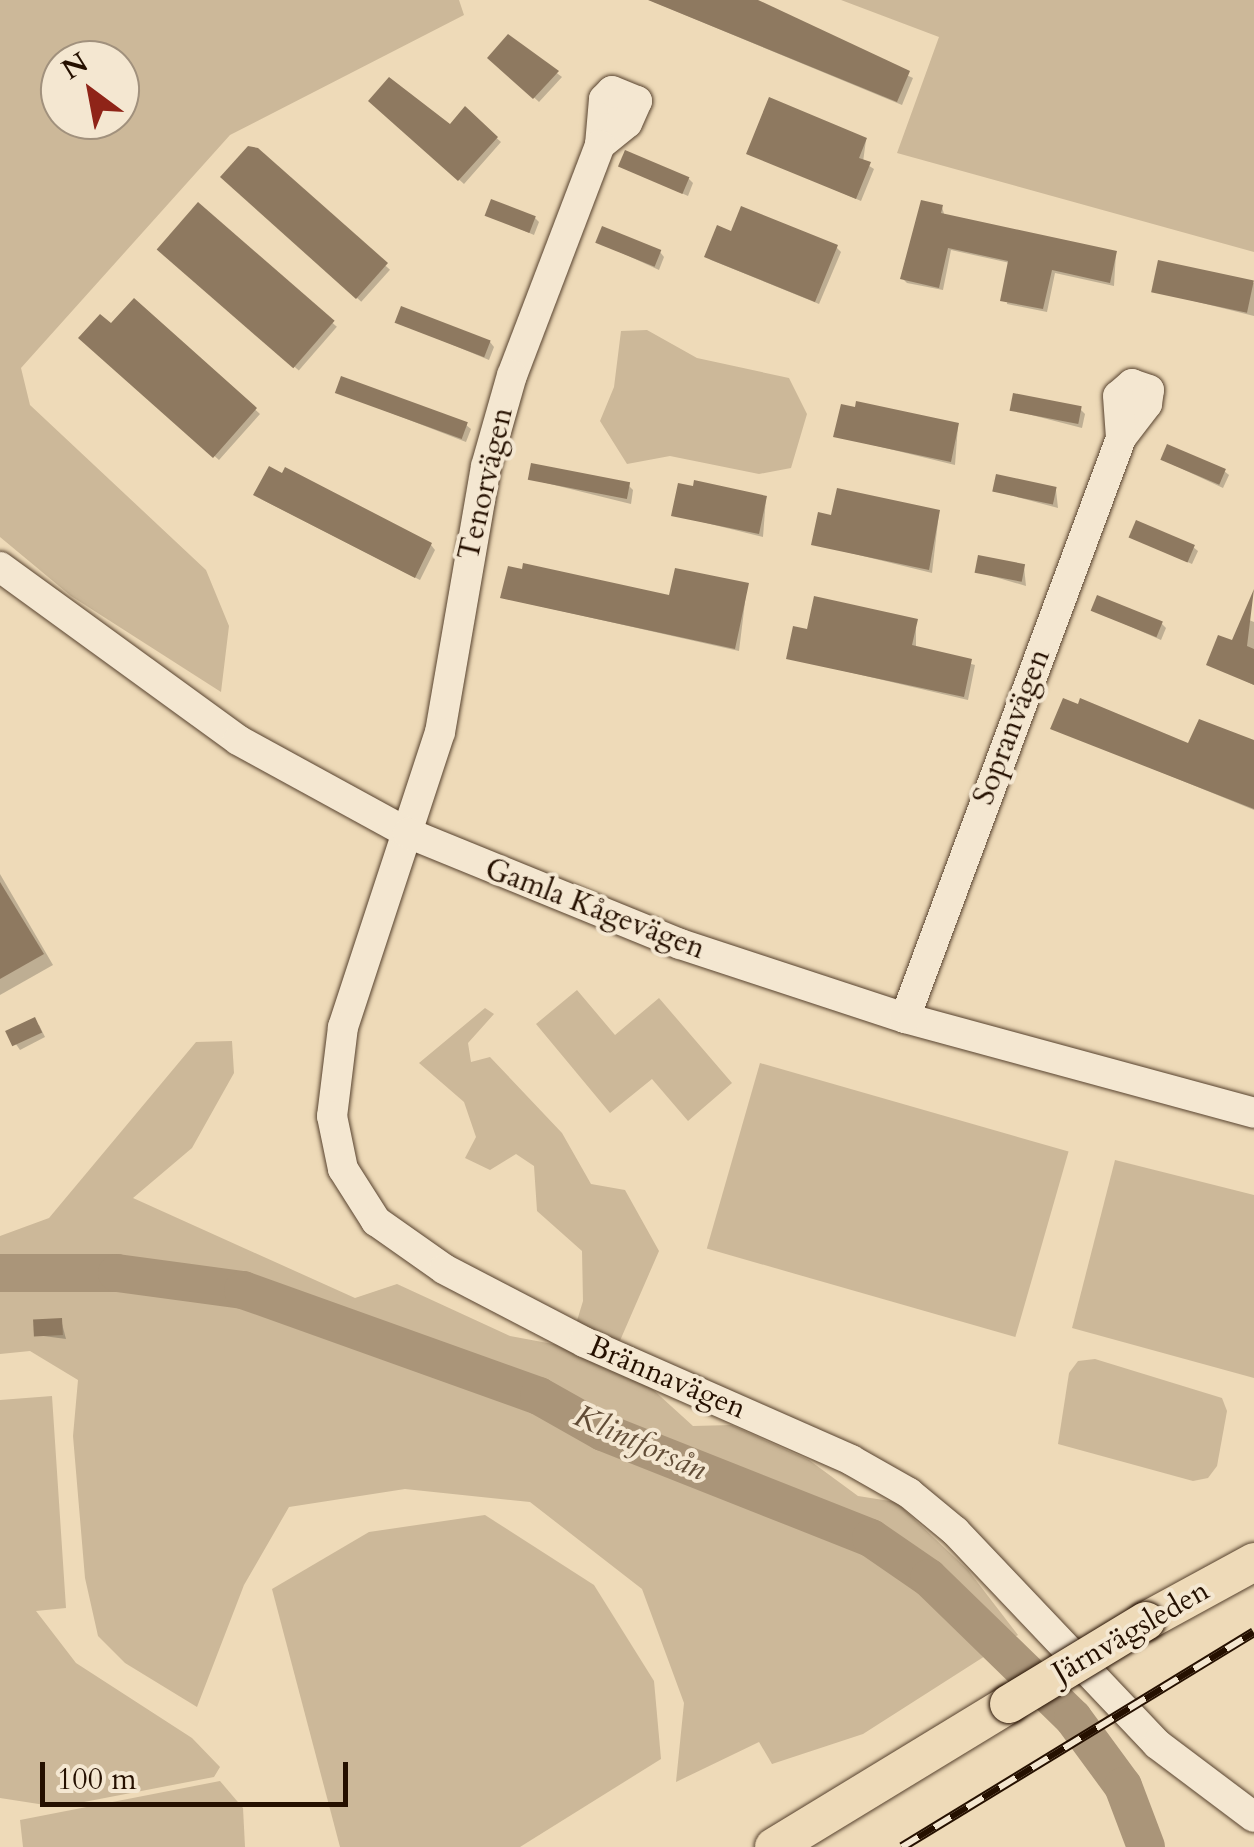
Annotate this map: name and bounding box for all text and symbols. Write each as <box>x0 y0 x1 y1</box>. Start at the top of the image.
north arrow <box>40 40 140 140</box>
text: N <box>55 44 96 89</box>
street label: Tenorvägen <box>451 404 521 564</box>
street label: Sopranvägen <box>966 644 1058 810</box>
street label: Gamla Kågevägen <box>480 851 710 967</box>
street label: Brännavägen <box>583 1329 751 1427</box>
water label: Klintforsån <box>568 1397 712 1489</box>
street label: Järnvägsleden <box>1046 1573 1216 1691</box>
scale bar <box>45 1742 352 1804</box>
text: 100 m <box>57 1759 137 1800</box>

